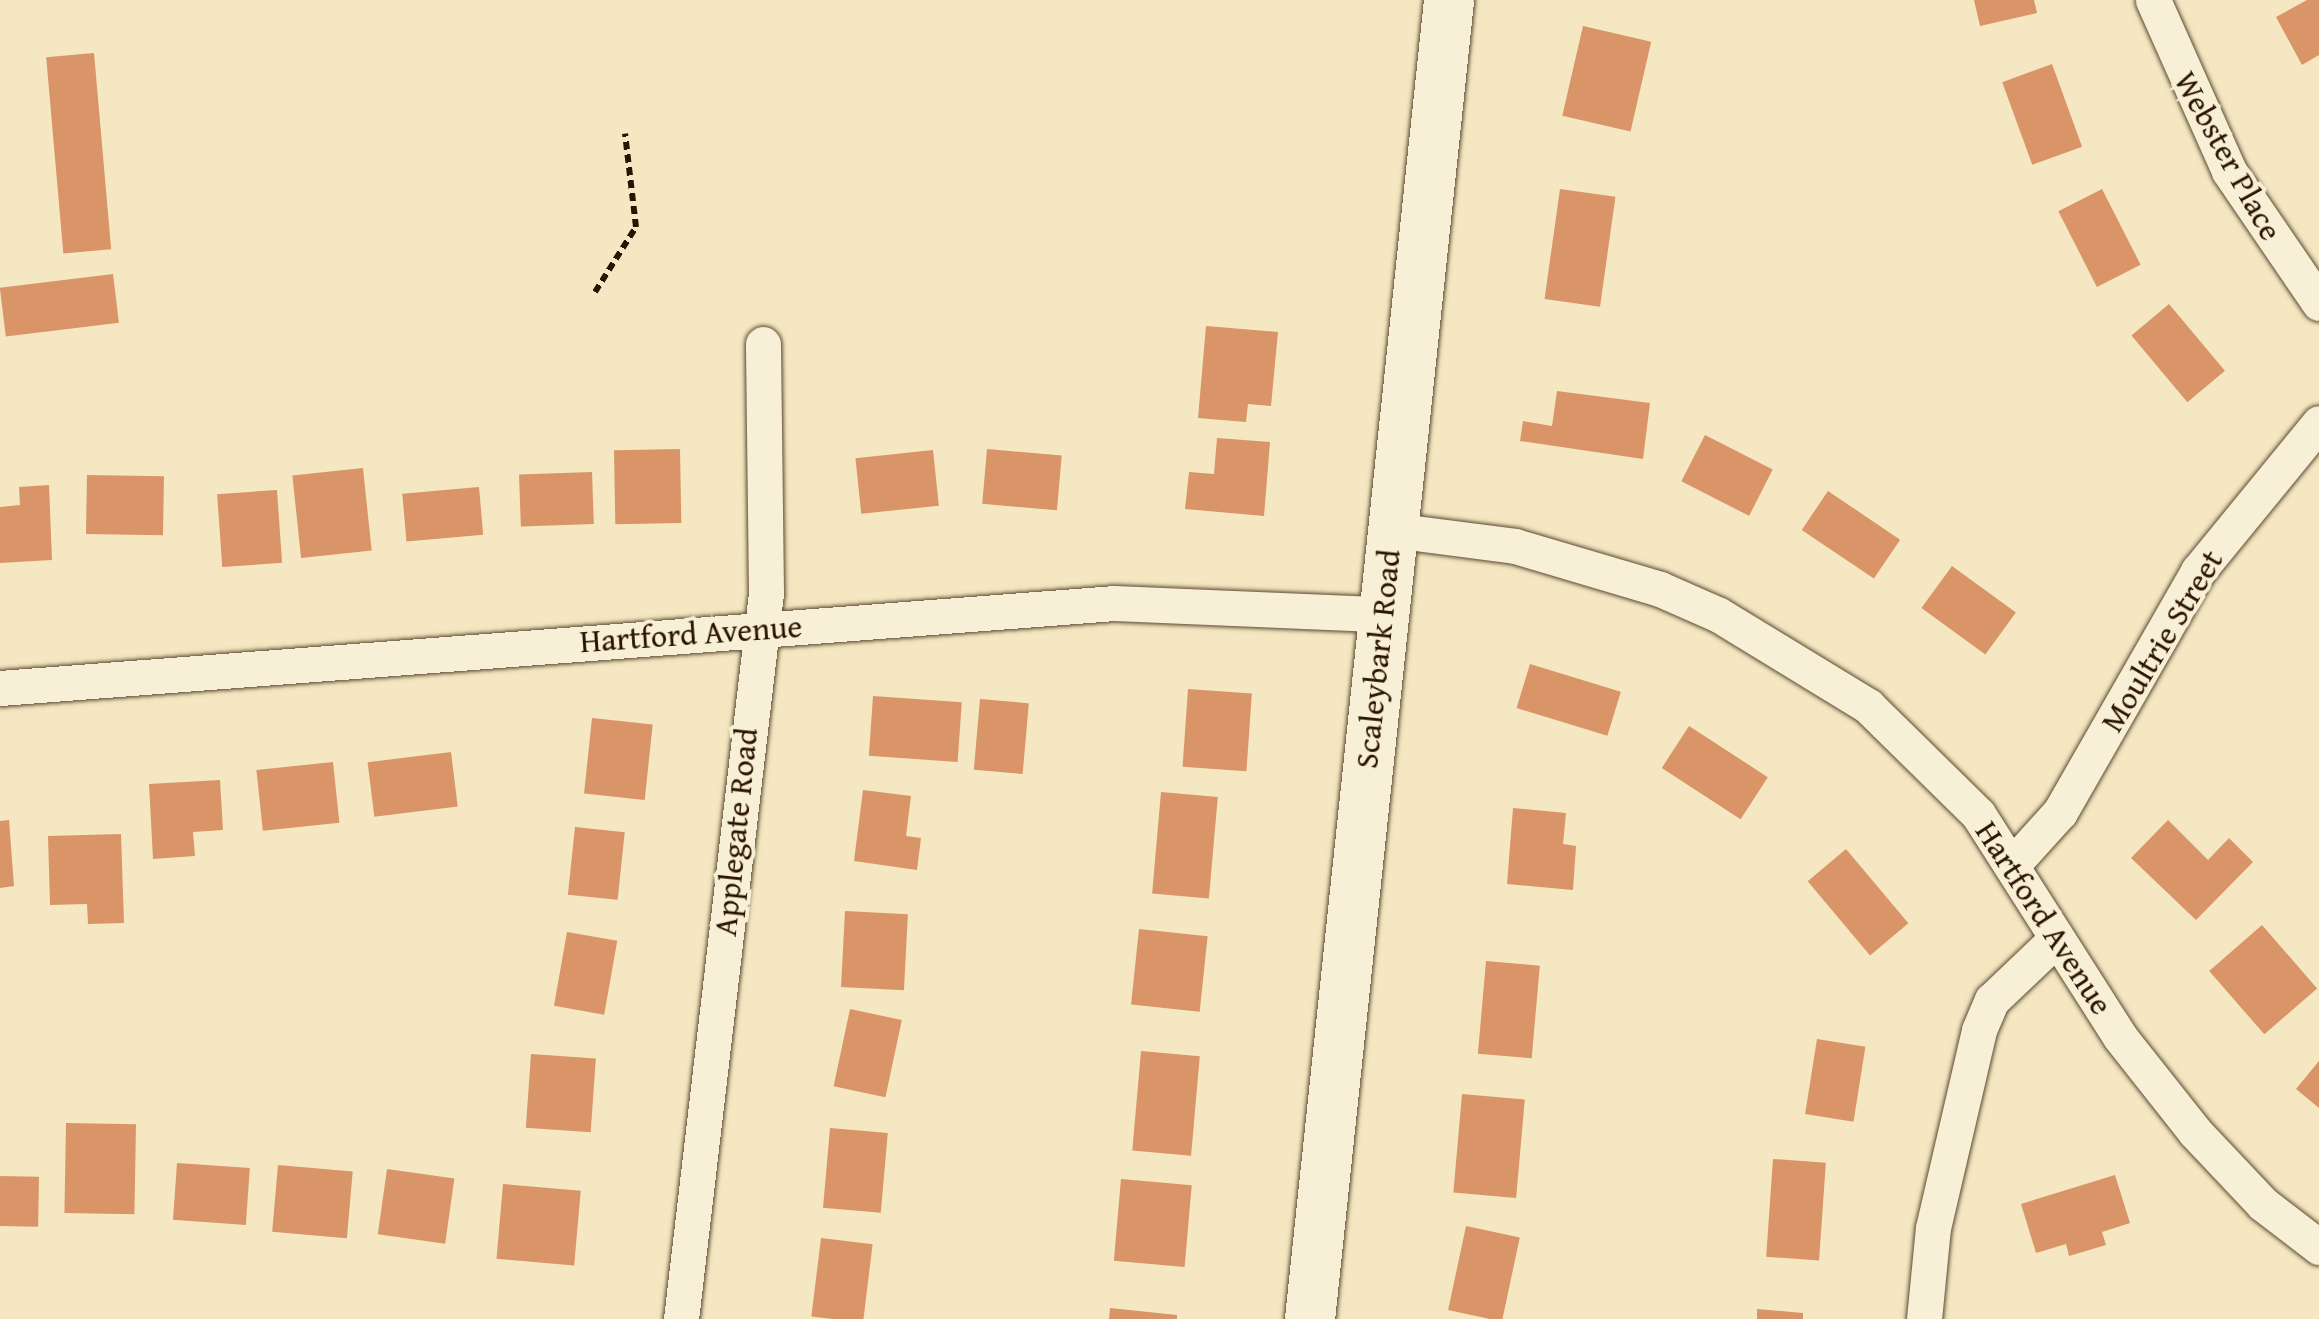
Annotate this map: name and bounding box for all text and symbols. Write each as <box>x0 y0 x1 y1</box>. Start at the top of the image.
street label: Webster Place <box>2166 65 2290 247</box>
street label: Moultrie Street <box>2093 543 2231 739</box>
street label: Scaleybark Road <box>1347 548 1409 770</box>
street label: Hartford Avenue <box>579 607 803 661</box>
street label: Applegate Road <box>706 726 766 938</box>
street label: Hartford Avenue <box>1967 814 2121 1022</box>

